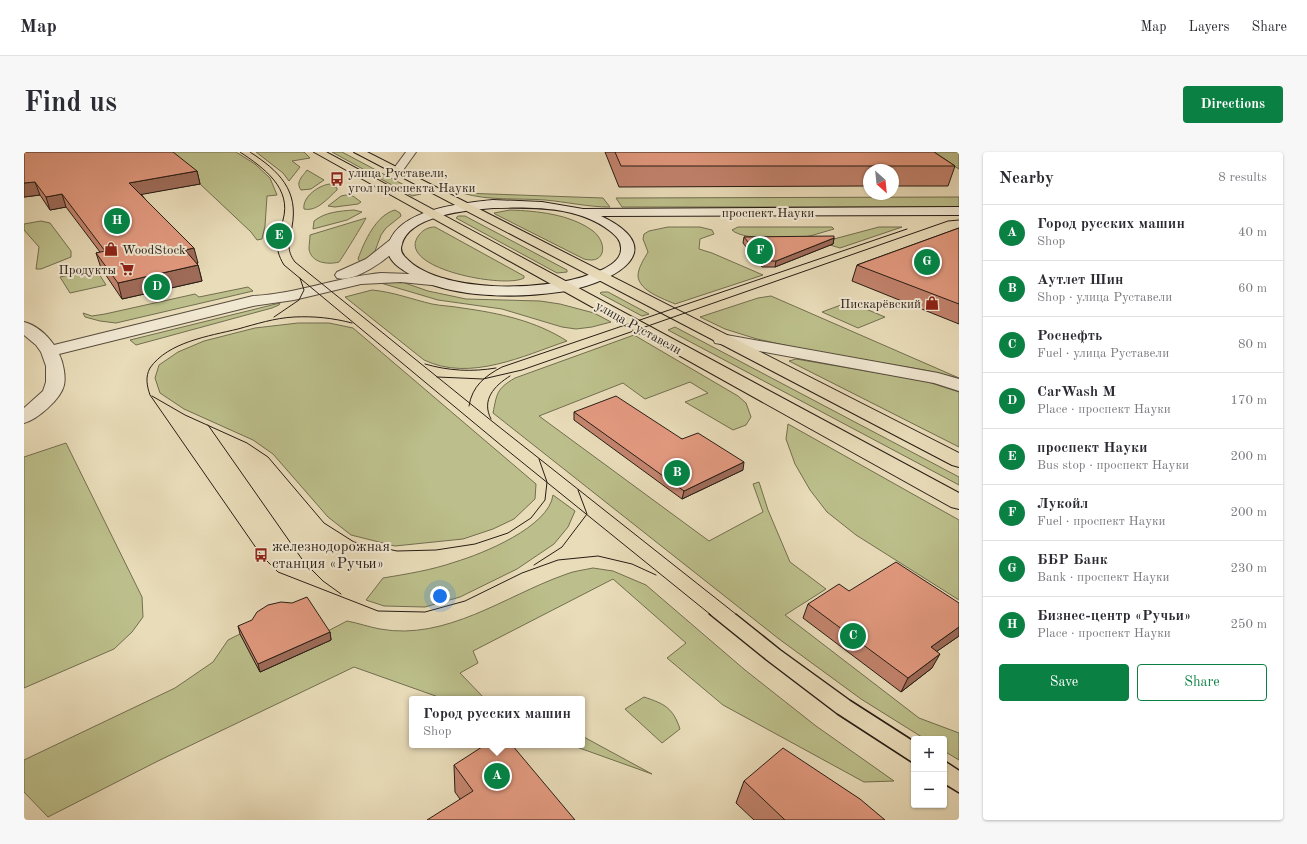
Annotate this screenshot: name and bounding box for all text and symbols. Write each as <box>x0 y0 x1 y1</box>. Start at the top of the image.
text: Map <box>20 18 57 37</box>
text: Map <box>1141 20 1167 34</box>
text: Layers <box>1189 20 1230 34</box>
text: Share <box>1252 20 1287 34</box>
button: Directions <box>1183 86 1283 123</box>
text: Find us <box>24 90 117 118</box>
north arrow <box>863 164 899 200</box>
place label: улица Руставели, угол проспекта Науки <box>348 167 475 195</box>
text: Nearby <box>999 170 1054 187</box>
bus stop icon: улица Руставели, угол проспекта Науки <box>329 171 345 187</box>
text: 8 results <box>1218 171 1267 184</box>
pin: H <box>104 206 130 236</box>
street label: проспект Науки <box>722 207 814 220</box>
text: Город русских машин <box>1037 217 1185 232</box>
pin: E <box>266 221 292 251</box>
text: A <box>1007 226 1017 239</box>
text: 40 m <box>1238 226 1267 239</box>
text: Shop <box>1037 235 1065 248</box>
pin: F <box>747 236 773 266</box>
shop icon: WoodStock <box>103 241 119 257</box>
place label: WoodStock <box>122 244 186 257</box>
pin: G <box>914 247 940 277</box>
supermarket icon: Продукты <box>119 261 135 277</box>
place label: Продукты <box>58 264 116 277</box>
pin: D <box>144 272 170 302</box>
text: Аутлет Шин <box>1037 273 1124 288</box>
text: B <box>1007 282 1017 295</box>
text: 60 m <box>1238 282 1267 295</box>
text: Shop · улица Руставели <box>1037 291 1172 304</box>
shop icon: Пискарёвский <box>924 295 940 311</box>
place label: Пискарёвский <box>840 298 921 311</box>
street label: улица Руставели <box>593 299 683 357</box>
text: Роснефть <box>1037 329 1102 344</box>
text: C <box>1008 338 1016 351</box>
text: 80 m <box>1238 338 1267 351</box>
text: Fuel · улица Руставели <box>1037 347 1169 360</box>
text: CarWash M <box>1037 385 1116 400</box>
text: D <box>1007 394 1017 407</box>
text: 170 m <box>1230 394 1267 407</box>
text: Place · проспект Науки <box>1037 403 1171 416</box>
text: проспект Науки <box>1037 441 1147 456</box>
text: E <box>1008 450 1016 463</box>
text: 200 m <box>1230 450 1267 463</box>
pin: B <box>664 458 690 488</box>
text: Bus stop · проспект Науки <box>1037 459 1189 472</box>
text: Лукойл <box>1037 497 1088 512</box>
text: F <box>1008 506 1016 519</box>
text: 200 m <box>1230 506 1267 519</box>
text: Fuel · проспект Науки <box>1037 515 1166 528</box>
place label: железнодорожная станция «Ручьи» <box>272 540 390 572</box>
bus stop icon: железнодорожная станция «Ручьи» <box>253 547 269 563</box>
text: ББР Банк <box>1037 553 1108 568</box>
text: G <box>1007 562 1017 575</box>
text: 230 m <box>1230 562 1267 575</box>
text: Bank · проспект Науки <box>1037 571 1170 584</box>
your location <box>430 586 450 606</box>
text: Бизнес-центр «Ручьи» <box>1037 609 1191 624</box>
text: H <box>1007 618 1017 631</box>
text: 250 m <box>1230 618 1267 631</box>
pin: C <box>840 621 866 651</box>
text: Place · проспект Науки <box>1037 627 1171 640</box>
button: Save <box>999 664 1129 701</box>
button: Share <box>1137 664 1267 701</box>
popup <box>409 696 585 748</box>
text: Город русских машин <box>423 707 571 722</box>
text: Shop <box>423 725 451 738</box>
map controls <box>911 736 947 808</box>
button: + <box>911 736 947 772</box>
pin: A <box>484 761 510 791</box>
button: − <box>911 772 947 808</box>

